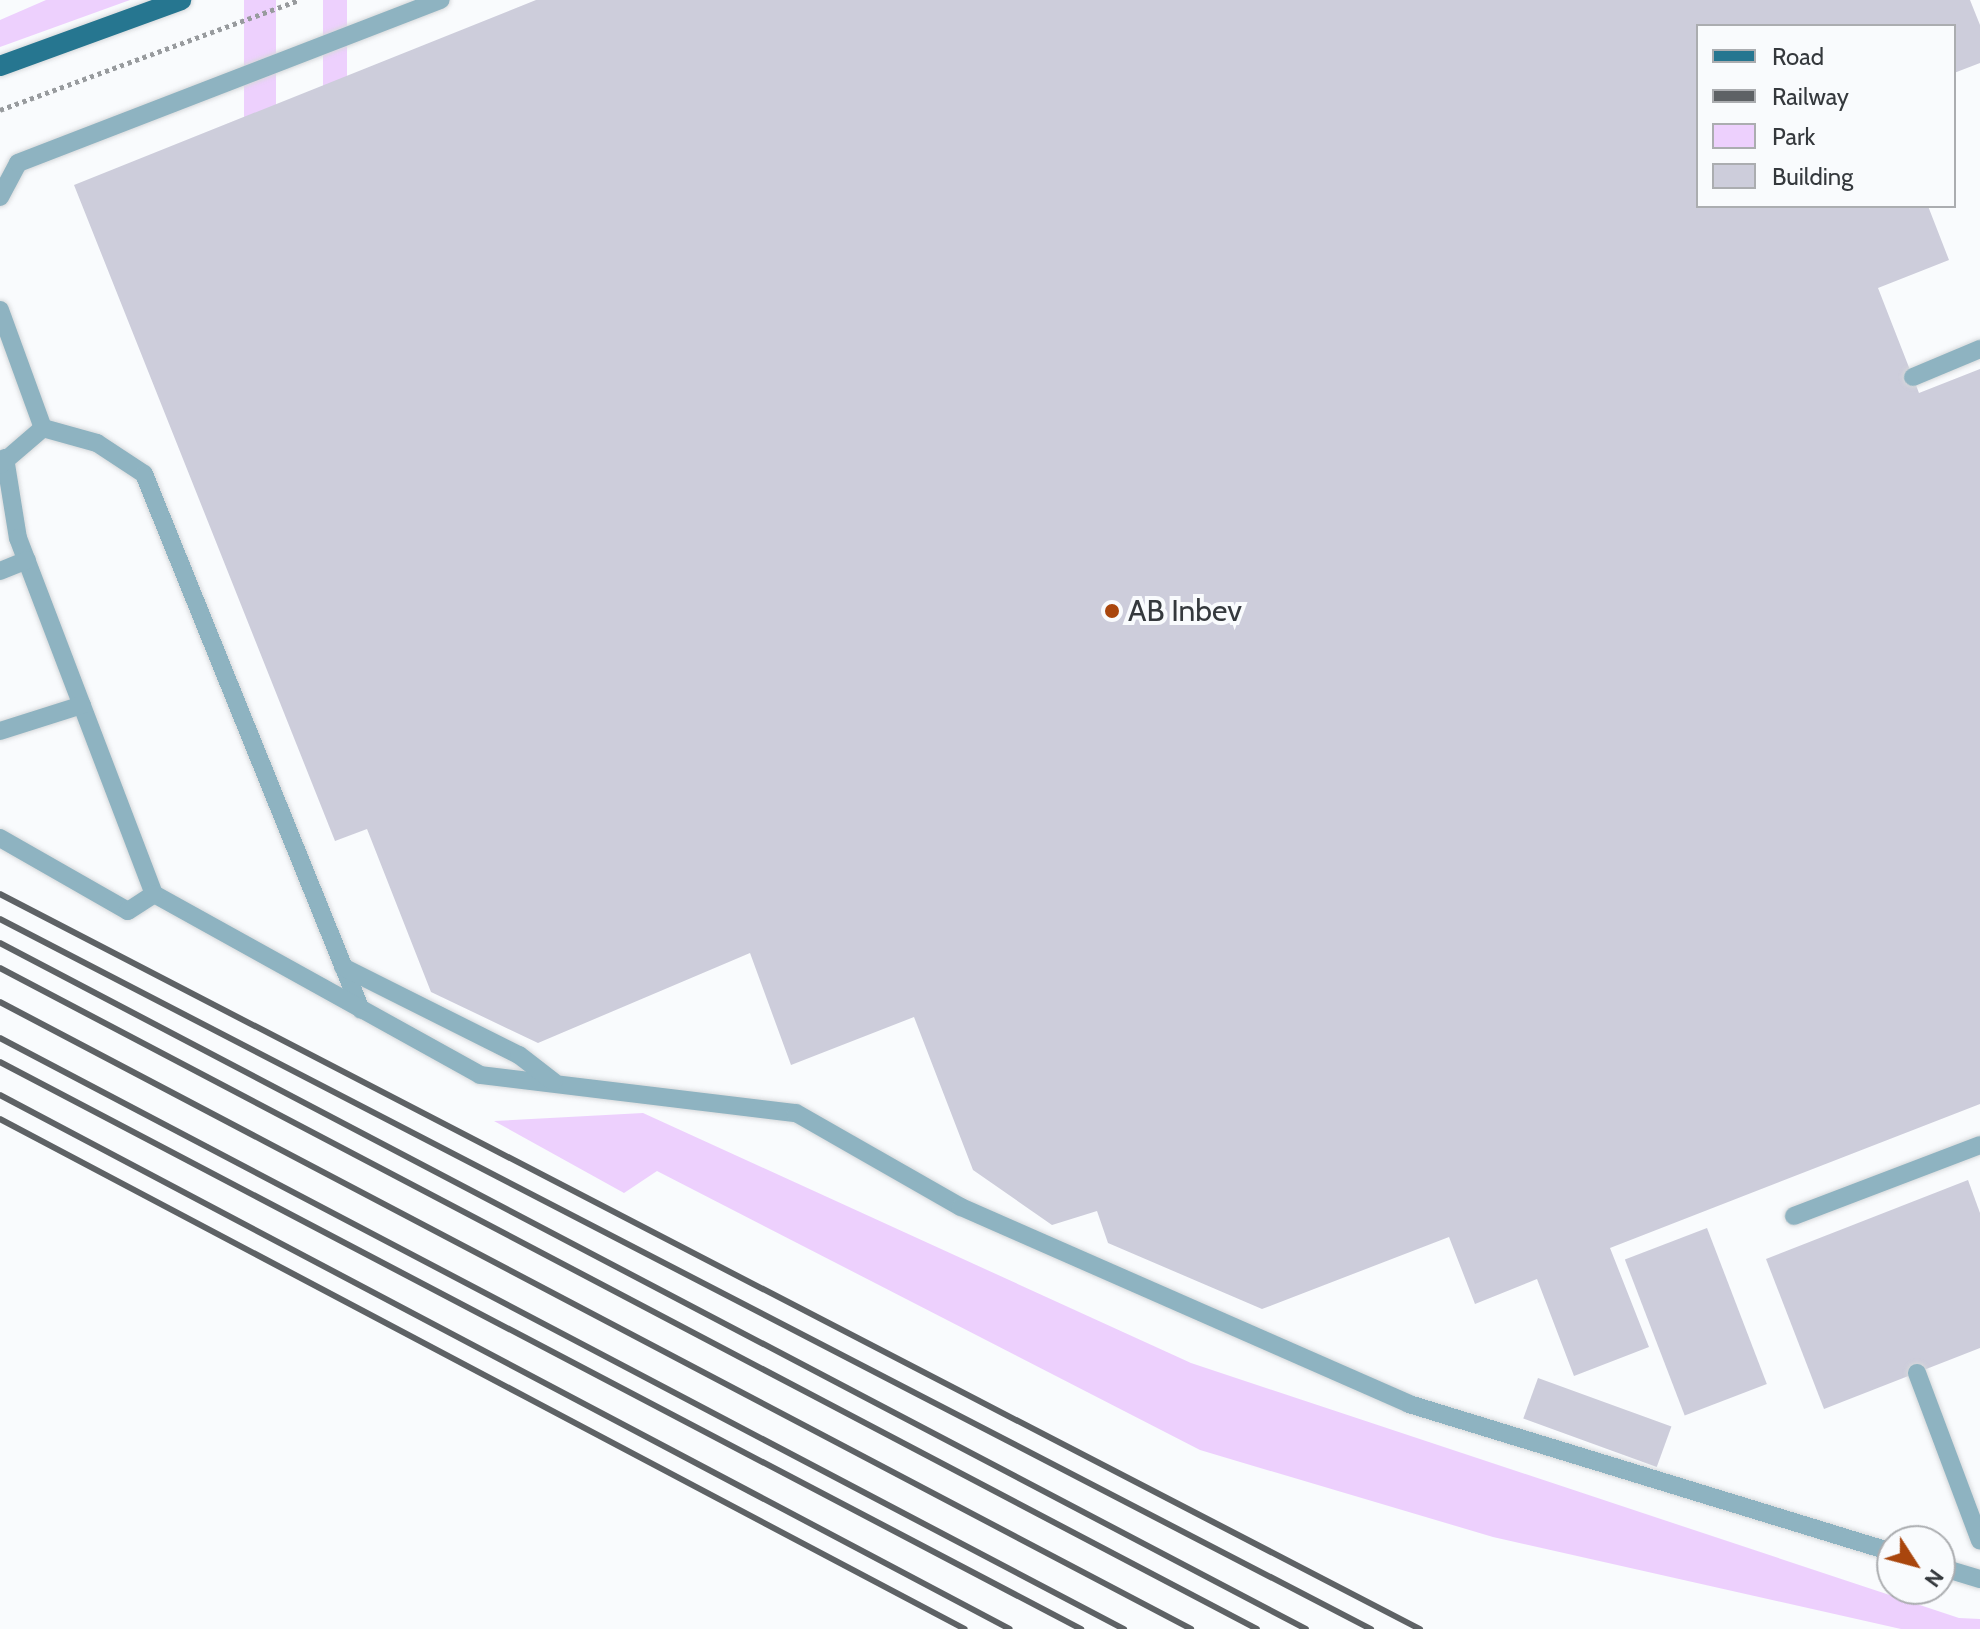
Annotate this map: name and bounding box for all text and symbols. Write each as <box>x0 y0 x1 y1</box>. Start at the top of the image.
legend <box>1696 24 1956 208</box>
text: Road <box>1772 42 1824 71</box>
text: Railway <box>1772 82 1849 111</box>
text: Park <box>1772 122 1815 151</box>
text: Building <box>1772 162 1853 191</box>
place label: AB Inbev <box>1128 593 1242 629</box>
marker: AB Inbev <box>1103 602 1121 620</box>
north arrow <box>1876 1525 1956 1605</box>
text: N <box>1919 1564 1950 1592</box>

